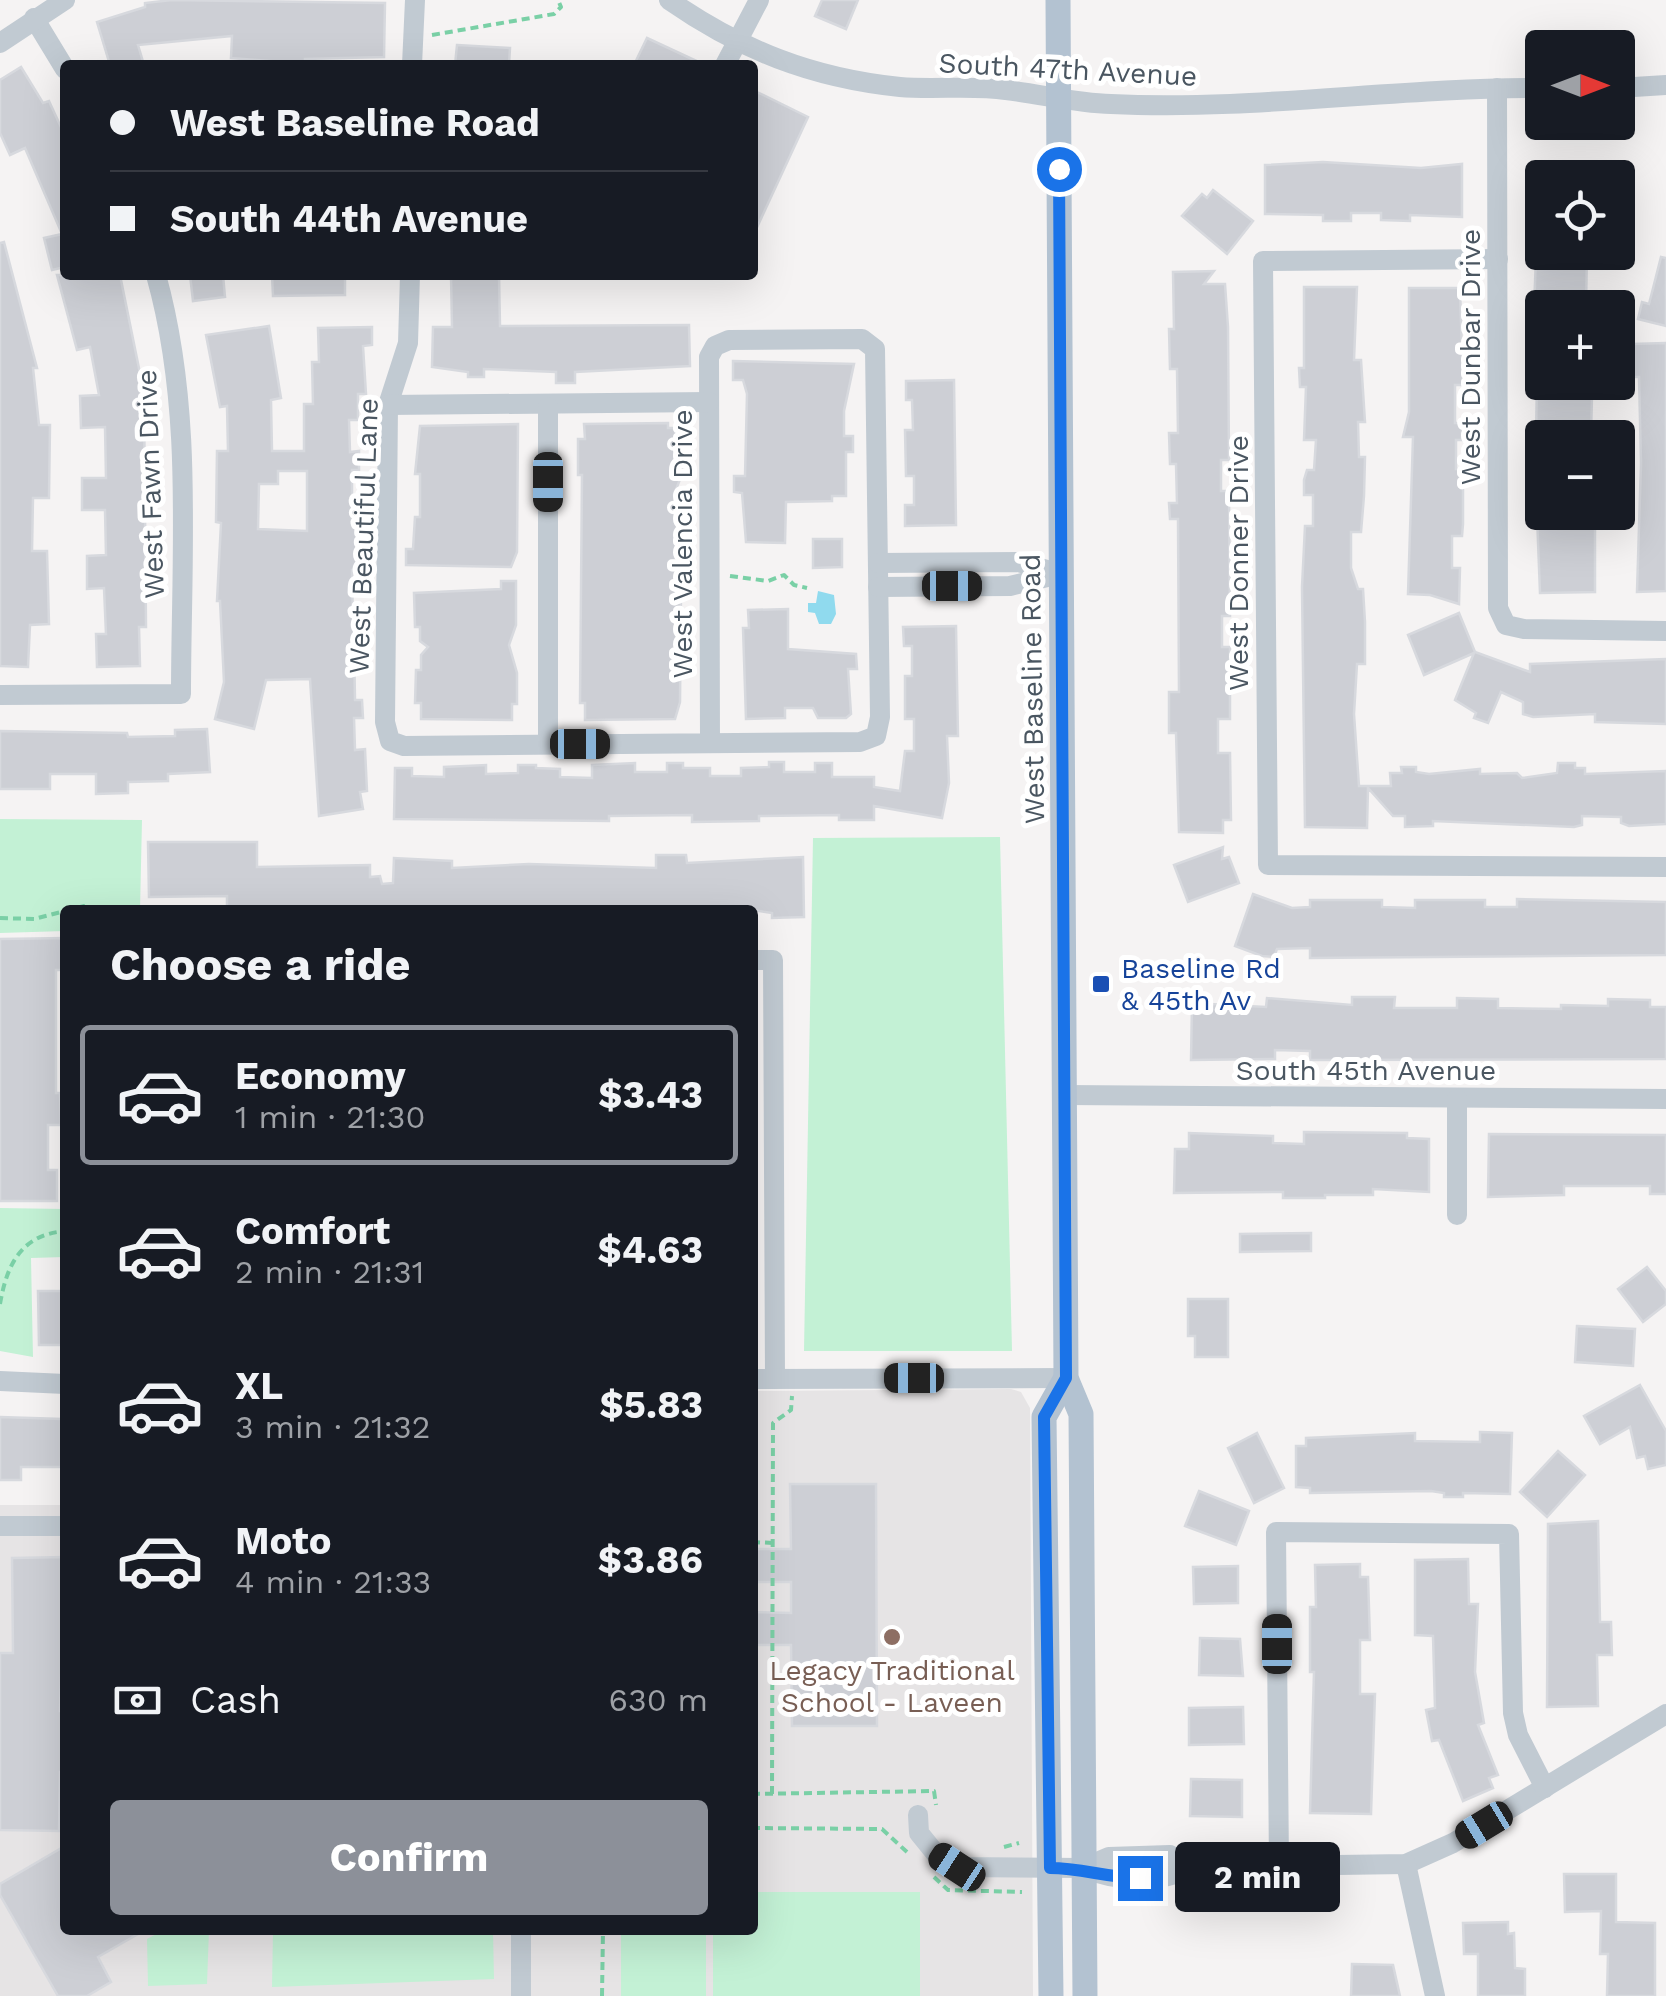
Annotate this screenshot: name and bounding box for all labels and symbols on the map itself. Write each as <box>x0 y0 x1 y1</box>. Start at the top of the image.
north arrow <box>1525 30 1635 140</box>
street label: South 47th Avenue <box>938 46 1198 93</box>
route start <box>1037 147 1082 192</box>
street label: West Dunbar Drive <box>1454 229 1487 485</box>
street label: West Fawn Drive <box>130 369 171 599</box>
street label: West Beautiful Lane <box>342 397 385 675</box>
street label: West Valencia Drive <box>666 409 699 679</box>
street label: West Donner Drive <box>1222 435 1255 691</box>
car <box>533 452 563 512</box>
street label: West Baseline Road <box>1014 553 1051 825</box>
car <box>922 571 982 601</box>
car <box>550 729 610 759</box>
place label: Baseline Rd & 45th Av <box>1121 952 1281 1017</box>
marker: Baseline Rd & 45th Av <box>1090 973 1112 995</box>
street label: South 45th Avenue <box>1236 1054 1496 1087</box>
car <box>884 1363 944 1393</box>
car <box>1262 1614 1292 1674</box>
marker: Legacy Traditional School - Laveen <box>881 1626 903 1648</box>
place label: Legacy Traditional School - Laveen <box>769 1654 1015 1719</box>
car <box>1451 1797 1517 1853</box>
car <box>924 1838 990 1896</box>
callout: 2 min <box>1175 1843 1340 1913</box>
route end <box>1118 1856 1163 1901</box>

